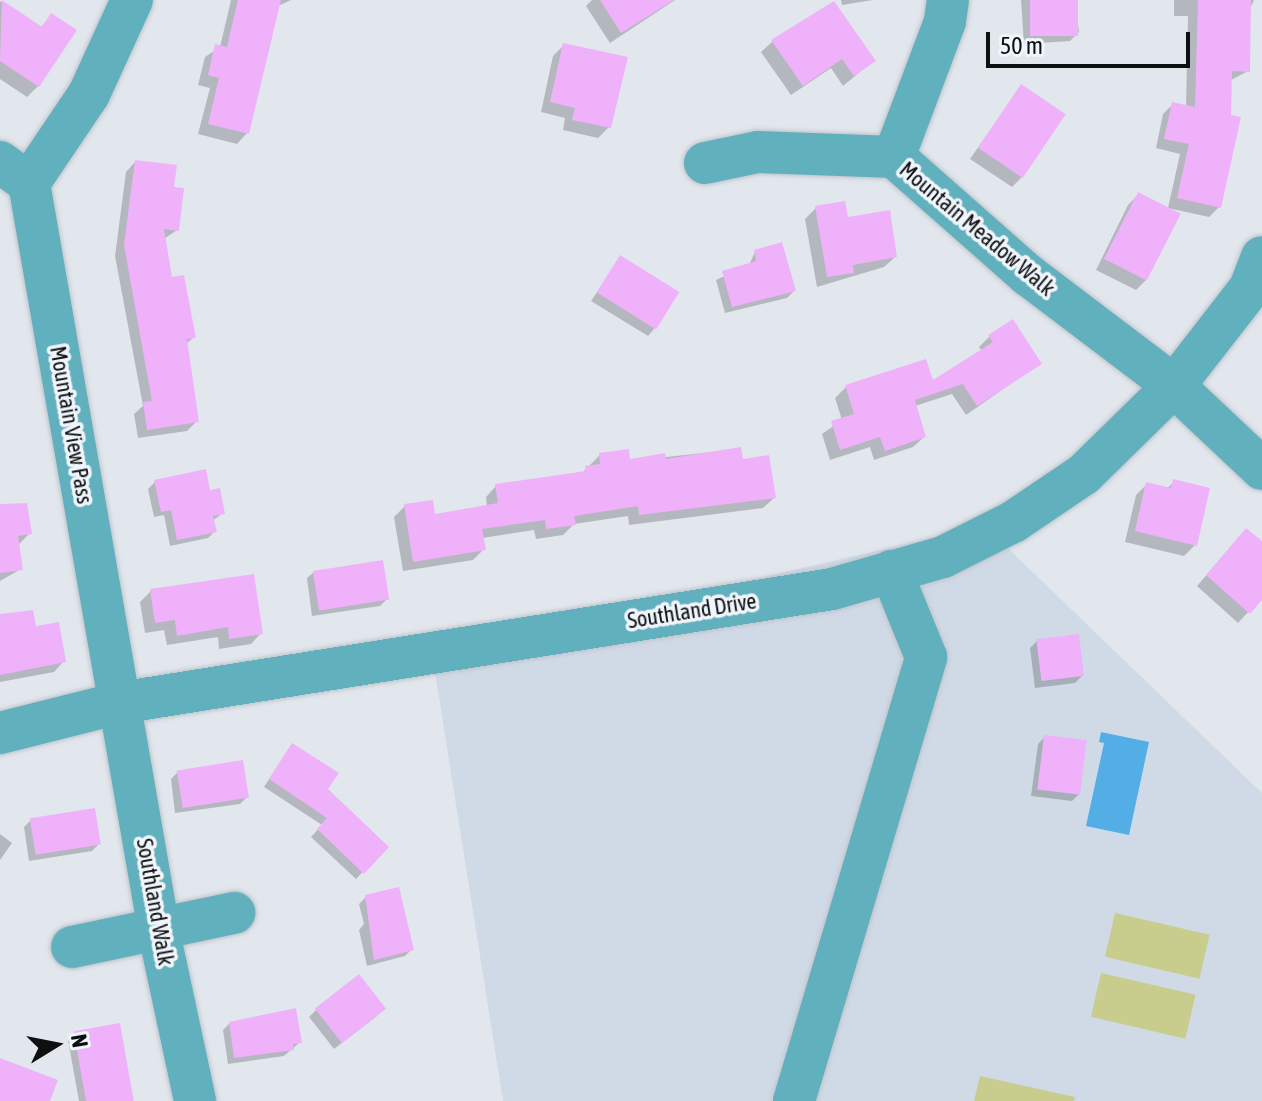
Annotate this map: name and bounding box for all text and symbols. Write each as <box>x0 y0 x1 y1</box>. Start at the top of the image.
scale bar <box>990 16 1194 66</box>
text: 50 m <box>1000 32 1043 59</box>
street label: Mountain Meadow Walk <box>894 156 1060 302</box>
street label: Mountain View Pass <box>44 344 98 506</box>
street label: Southland Drive <box>626 588 758 634</box>
street label: Southland Walk <box>131 836 179 968</box>
north arrow <box>16 1005 96 1085</box>
text: N <box>66 1032 94 1049</box>

